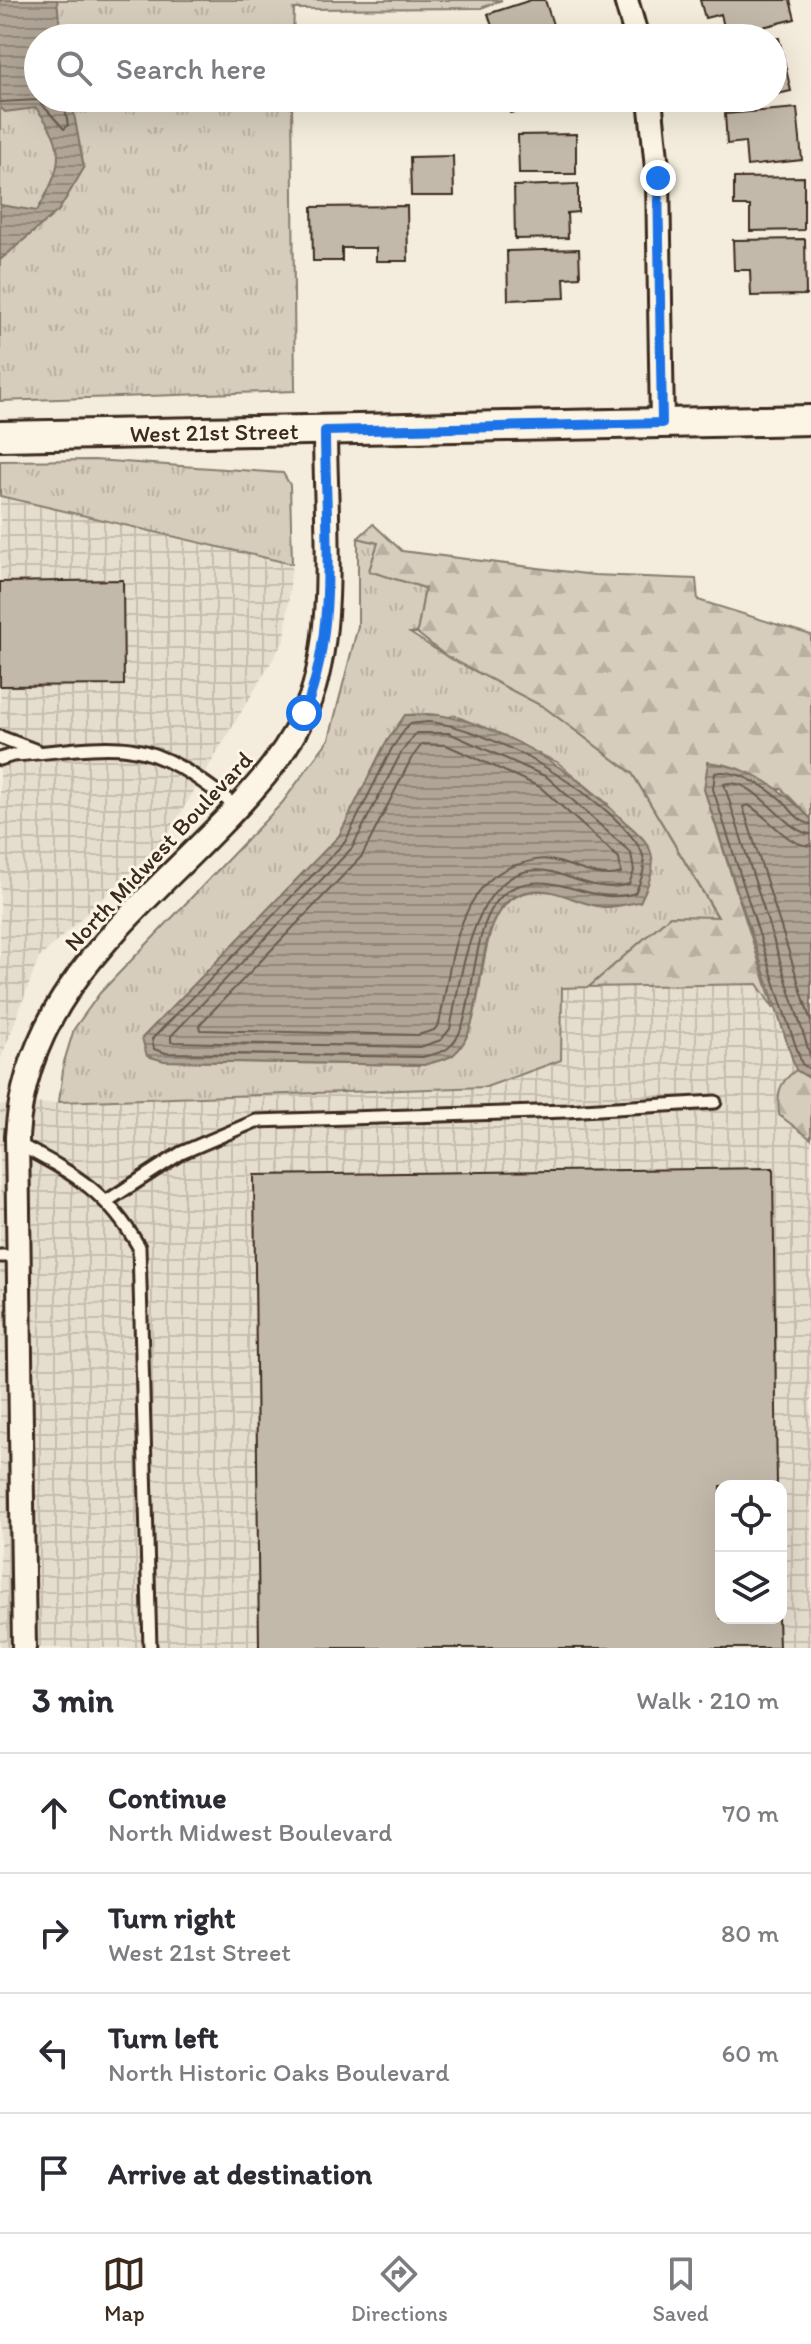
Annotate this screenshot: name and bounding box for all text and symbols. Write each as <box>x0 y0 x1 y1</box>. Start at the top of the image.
search box <box>24 24 787 112</box>
icon: search <box>52 46 96 90</box>
text: Search here <box>116 50 266 87</box>
route end <box>640 160 676 196</box>
street label: West 21st Street <box>129 416 299 448</box>
route start <box>286 695 322 731</box>
street label: North Midwest Boulevard <box>58 745 258 957</box>
map controls <box>715 1480 787 1624</box>
button: locate <box>715 1480 787 1552</box>
button: layers <box>715 1552 787 1624</box>
text: 3 min <box>32 1680 114 1721</box>
text: Walk · 210 m <box>636 1684 779 1716</box>
text: Continue <box>108 1779 227 1816</box>
icon: ahead <box>32 1791 76 1835</box>
text: 70 m <box>722 1797 779 1829</box>
text: North Midwest Boulevard <box>108 1816 392 1848</box>
text: Turn right <box>108 1899 236 1936</box>
icon: right <box>32 1911 76 1955</box>
text: 80 m <box>721 1917 779 1949</box>
text: West 21st Street <box>108 1936 291 1968</box>
text: Turn left <box>108 2019 219 2056</box>
icon: left <box>32 2031 76 2075</box>
text: 60 m <box>722 2037 779 2069</box>
text: North Historic Oaks Boulevard <box>108 2056 450 2088</box>
icon: arrive <box>32 2151 76 2195</box>
text: Arrive at destination <box>108 2155 372 2192</box>
tab: Map <box>102 2252 146 2327</box>
tab: Directions <box>351 2252 448 2327</box>
tab: Saved <box>652 2252 709 2327</box>

